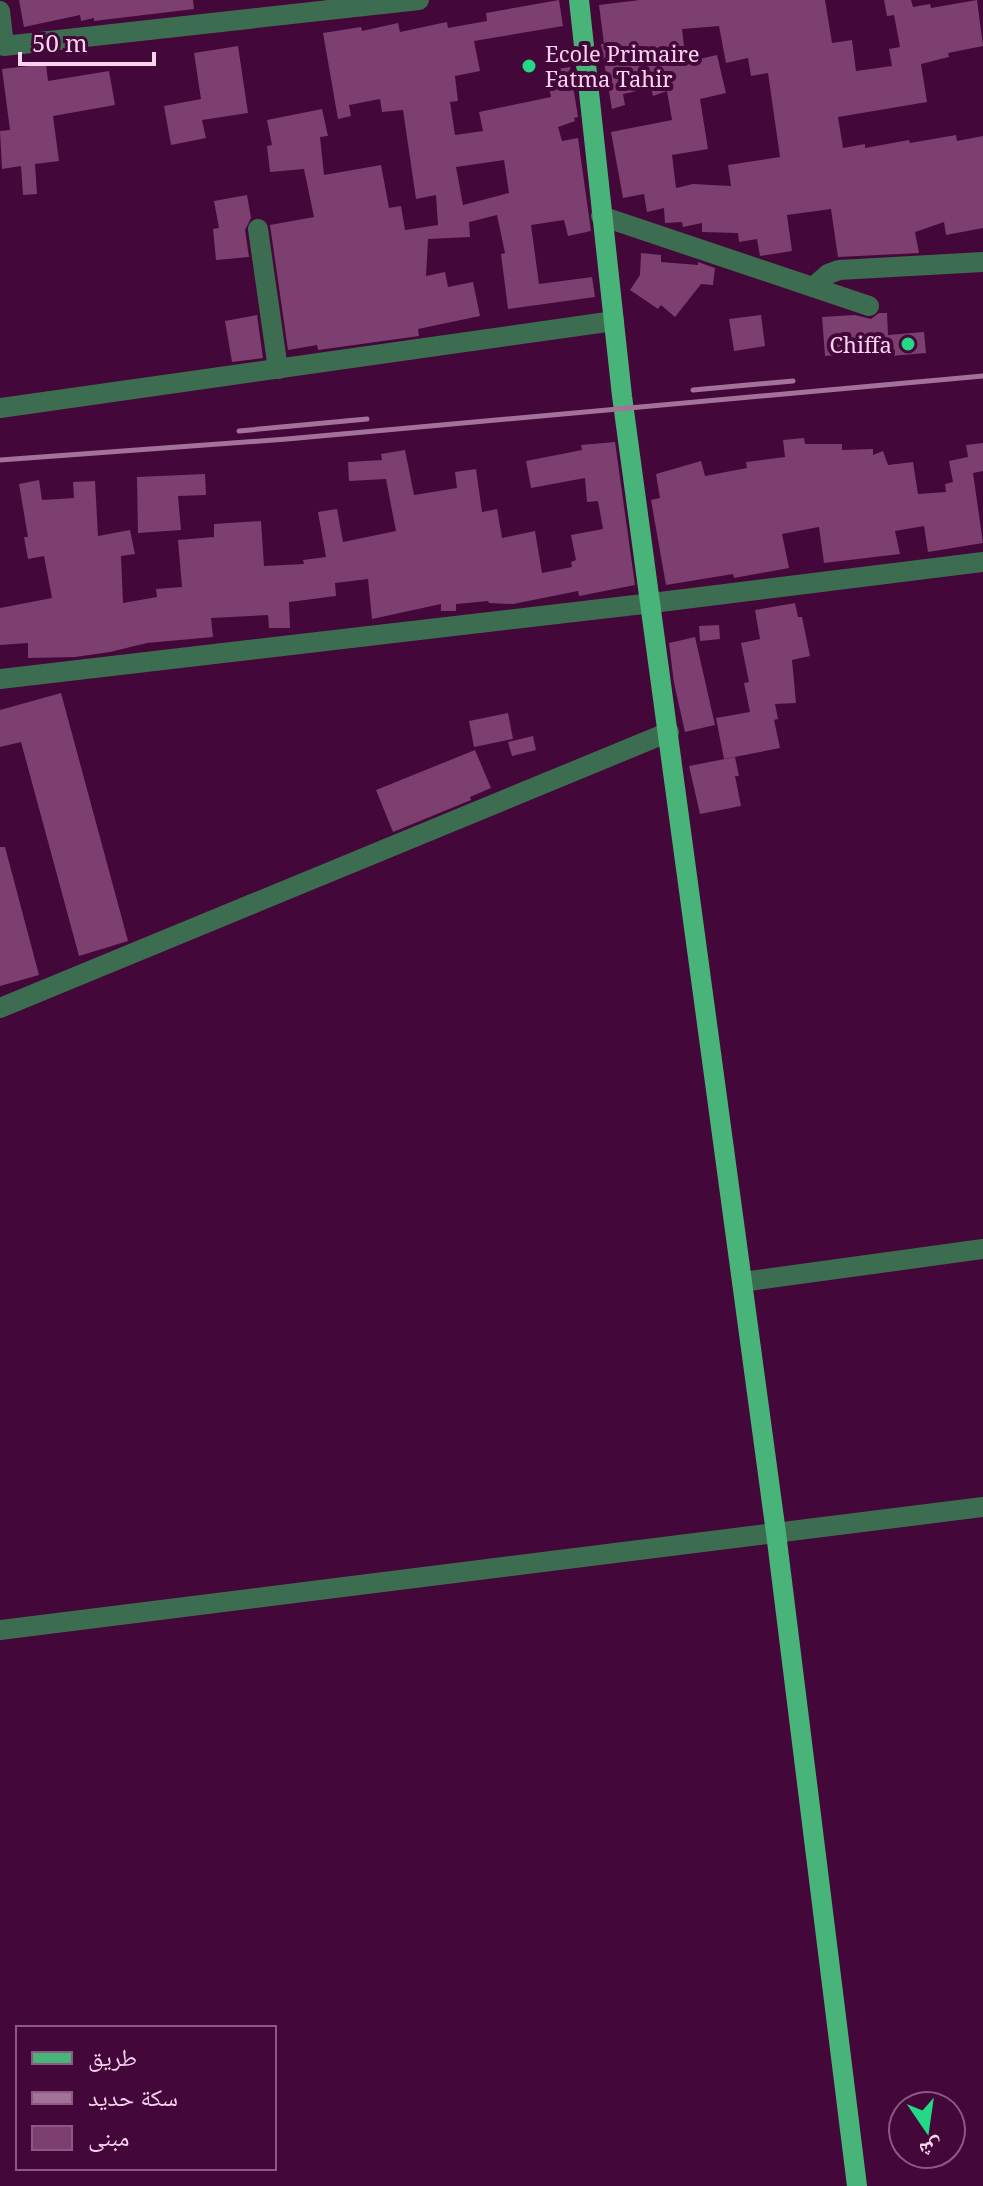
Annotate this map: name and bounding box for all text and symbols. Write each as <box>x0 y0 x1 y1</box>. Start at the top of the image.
scale bar <box>20 16 154 66</box>
text: 50 m <box>32 26 88 59</box>
place label: Ecole Primaire Fatma Tahir <box>545 38 700 93</box>
marker: Ecole Primaire Fatma Tahir <box>520 57 538 75</box>
place label: Chiffa <box>830 329 892 359</box>
marker: Chiffa <box>899 335 917 353</box>
legend <box>16 2026 276 2170</box>
text: طريق <box>88 2040 137 2073</box>
text: سكة حديد <box>88 2080 178 2113</box>
north arrow <box>887 2090 967 2170</box>
text: مبنى <box>88 2120 129 2153</box>
text: ش <box>917 2133 946 2168</box>

